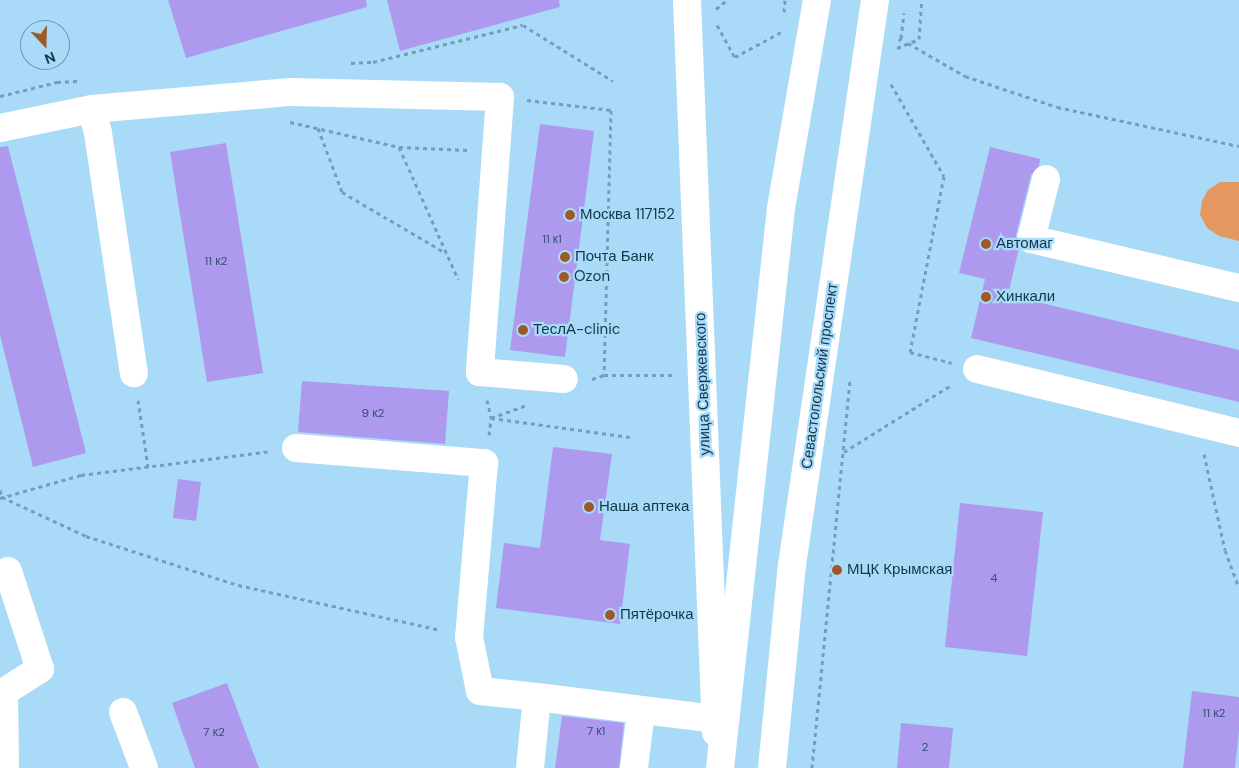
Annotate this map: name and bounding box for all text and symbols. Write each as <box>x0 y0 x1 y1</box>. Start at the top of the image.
north arrow <box>20 20 70 70</box>
text: N <box>42 48 58 68</box>
place label: Москва 117152 <box>580 206 675 224</box>
marker: Москва 117152 <box>564 209 576 221</box>
house number: 11 к1 <box>542 233 562 247</box>
place label: Автомаг <box>996 235 1053 253</box>
marker: Автомаг <box>980 238 992 250</box>
place label: Почта Банк <box>575 248 654 266</box>
marker: Почта Банк <box>559 251 571 263</box>
house number: 11 к2 <box>205 255 227 269</box>
place label: Ozon <box>574 268 610 286</box>
marker: Ozon <box>558 271 570 283</box>
street label: Севастопольский проспект <box>798 282 842 470</box>
place label: Хинкали <box>996 288 1055 306</box>
marker: Хинкали <box>980 291 992 303</box>
street label: улица Свержевского <box>692 312 714 456</box>
place label: ТеслА-clinic <box>533 321 620 339</box>
marker: ТеслА-clinic <box>517 324 529 336</box>
house number: 9 к2 <box>362 407 384 421</box>
place label: Наша аптека <box>599 498 689 516</box>
marker: Наша аптека <box>583 501 595 513</box>
place label: МЦК Крымская <box>847 561 952 579</box>
marker: МЦК Крымская <box>831 564 843 576</box>
house number: 4 <box>990 572 998 586</box>
place label: Пятёрочка <box>620 606 694 624</box>
marker: Пятёрочка <box>604 609 616 621</box>
house number: 11 к2 <box>1203 707 1225 721</box>
house number: 7 к1 <box>587 725 605 739</box>
house number: 7 к2 <box>203 726 225 740</box>
house number: 2 <box>922 741 928 755</box>

